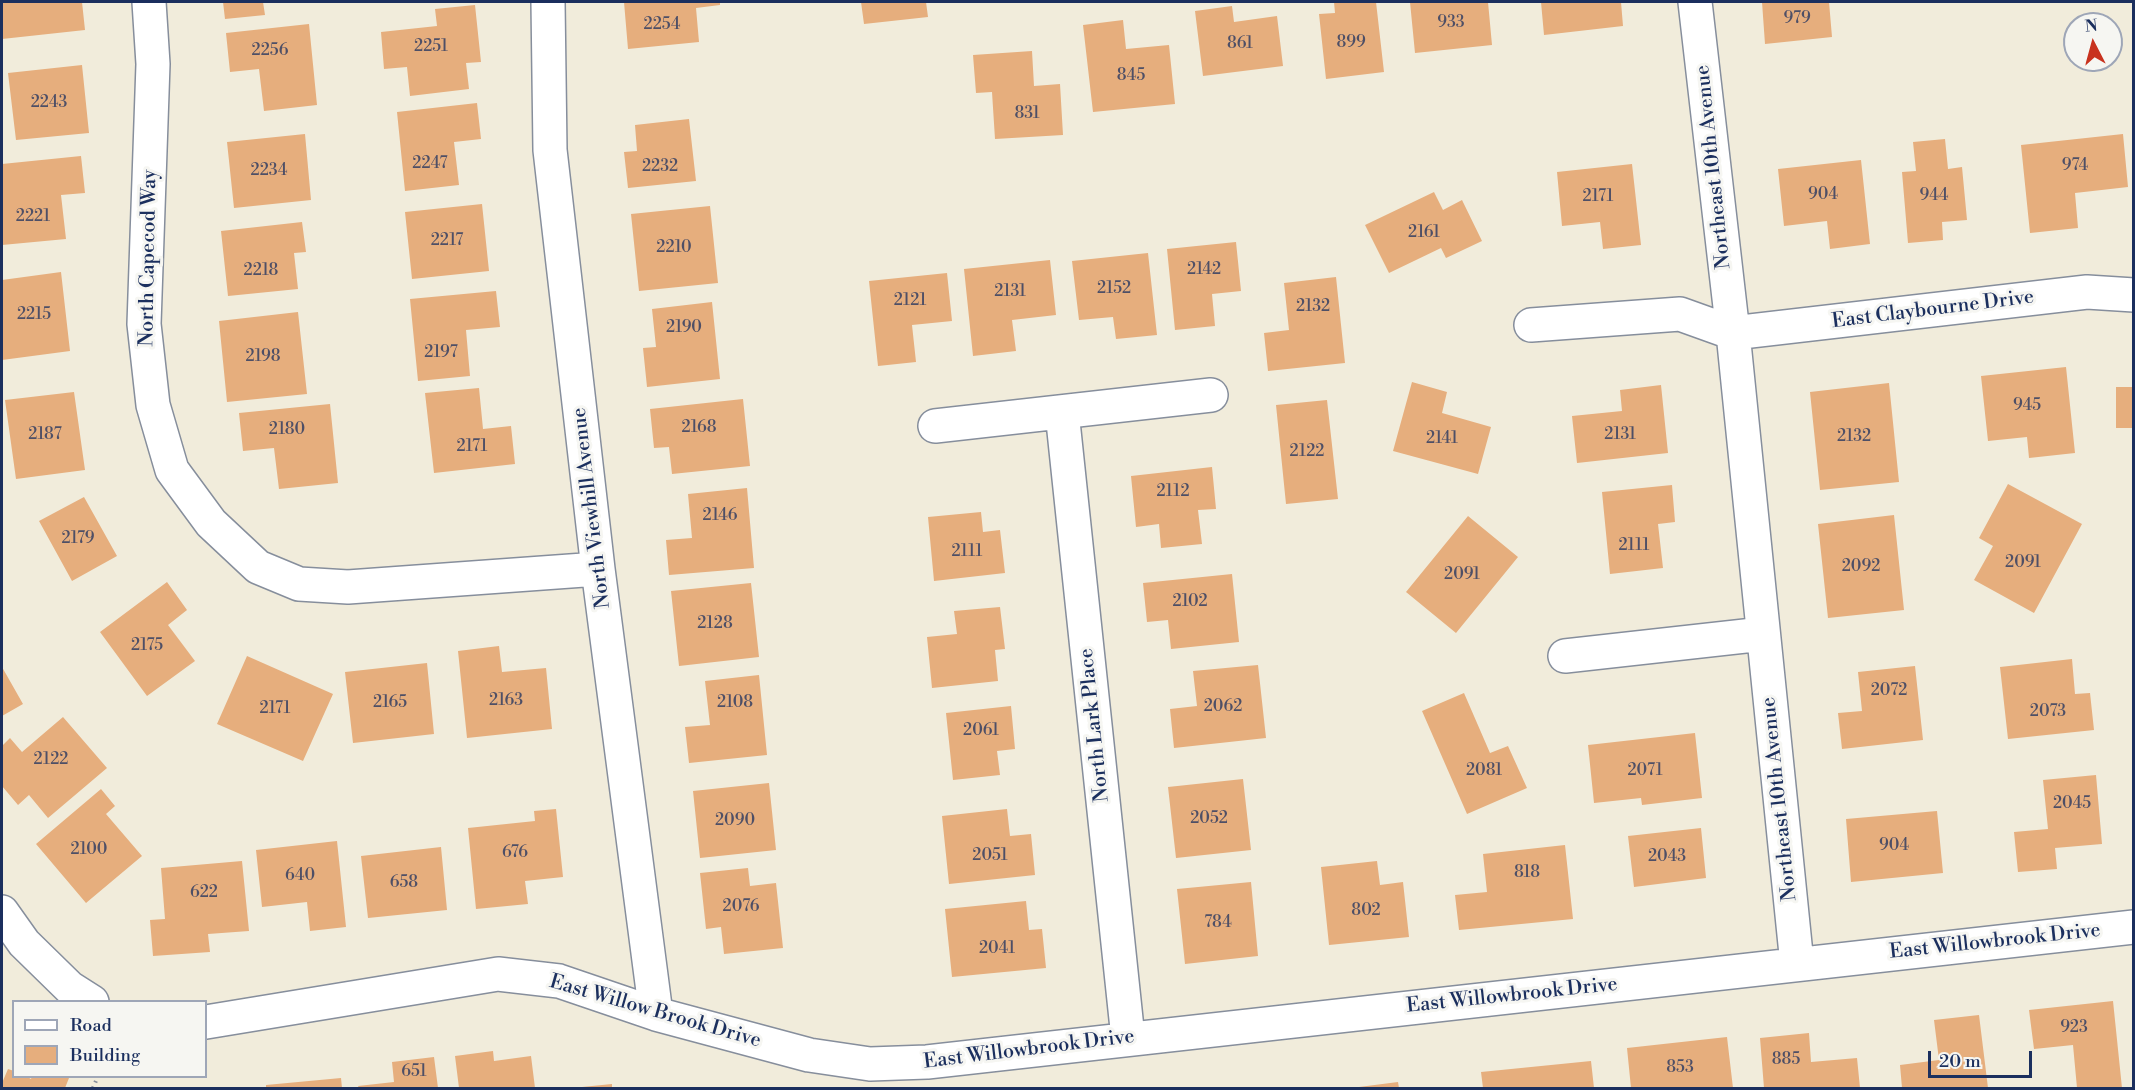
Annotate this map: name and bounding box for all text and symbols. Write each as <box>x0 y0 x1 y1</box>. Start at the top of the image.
house number: 979 <box>1783 9 1811 29</box>
north arrow <box>2063 12 2123 72</box>
house number: 933 <box>1437 13 1465 33</box>
house number: 2254 <box>644 15 680 35</box>
text: N <box>2084 15 2099 37</box>
house number: 899 <box>1336 33 1366 53</box>
house number: 861 <box>1227 34 1253 54</box>
house number: 2251 <box>414 37 448 57</box>
house number: 2256 <box>252 41 288 61</box>
street label: Northeast 10th Avenue <box>1691 64 1737 270</box>
house number: 845 <box>1117 66 1145 86</box>
house number: 2243 <box>31 93 67 113</box>
house number: 831 <box>1014 104 1040 124</box>
house number: 2247 <box>412 154 448 174</box>
house number: 974 <box>2062 156 2088 176</box>
house number: 2232 <box>642 157 678 177</box>
house number: 2234 <box>251 161 287 181</box>
street label: North Capecod Way <box>135 169 163 347</box>
house number: 904 <box>1808 185 1838 205</box>
house number: 944 <box>1920 186 1948 206</box>
house number: 2171 <box>1583 187 1613 207</box>
house number: 2221 <box>16 207 50 227</box>
house number: 2161 <box>1408 223 1440 243</box>
house number: 2217 <box>431 231 463 251</box>
house number: 2210 <box>656 238 692 258</box>
house number: 2142 <box>1187 260 1221 280</box>
house number: 2218 <box>244 261 278 281</box>
house number: 2152 <box>1097 279 1131 299</box>
house number: 2131 <box>994 282 1026 302</box>
street label: East Claybourne Drive <box>1831 286 2035 334</box>
house number: 2121 <box>894 291 926 311</box>
house number: 2132 <box>1296 297 1330 317</box>
house number: 2215 <box>17 305 51 325</box>
house number: 2190 <box>666 318 702 338</box>
house number: 2197 <box>424 343 458 363</box>
house number: 2198 <box>245 347 281 367</box>
house number: 945 <box>2013 396 2041 416</box>
street label: North Viewhill Avenue <box>568 406 616 610</box>
house number: 2168 <box>681 418 717 438</box>
house number: 2180 <box>269 420 305 440</box>
house number: 2187 <box>28 425 62 445</box>
house number: 2131 <box>1604 425 1636 445</box>
house number: 2132 <box>1837 427 1871 447</box>
house number: 2141 <box>1426 429 1458 449</box>
house number: 2171 <box>457 437 487 457</box>
house number: 2122 <box>1290 442 1324 462</box>
house number: 2112 <box>1156 482 1190 502</box>
house number: 2146 <box>703 506 737 526</box>
house number: 2179 <box>62 529 94 549</box>
house number: 2111 <box>1618 536 1650 556</box>
house number: 2111 <box>951 542 983 562</box>
house number: 2091 <box>2005 553 2041 573</box>
house number: 2092 <box>1842 557 1880 577</box>
house number: 2091 <box>1444 565 1480 585</box>
house number: 2102 <box>1172 592 1208 612</box>
house number: 2128 <box>697 614 733 634</box>
house number: 2175 <box>131 636 163 656</box>
street label: North Lark Place <box>1075 647 1115 803</box>
house number: 2072 <box>1871 681 1907 701</box>
house number: 2163 <box>489 691 523 711</box>
house number: 2165 <box>373 693 407 713</box>
house number: 2108 <box>717 693 753 713</box>
street label: Northeast 10th Avenue <box>1757 696 1803 902</box>
house number: 2062 <box>1204 697 1242 717</box>
house number: 2171 <box>260 699 290 719</box>
house number: 2073 <box>2030 702 2066 722</box>
house number: 2061 <box>963 721 999 741</box>
house number: 2122 <box>34 750 68 770</box>
house number: 2081 <box>1466 761 1502 781</box>
house number: 2071 <box>1627 761 1663 781</box>
house number: 2045 <box>2053 794 2091 814</box>
house number: 2052 <box>1190 809 1228 829</box>
house number: 2090 <box>715 811 755 831</box>
house number: 904 <box>1879 836 1909 856</box>
house number: 2100 <box>71 840 107 860</box>
house number: 676 <box>502 843 528 863</box>
house number: 2051 <box>972 846 1008 866</box>
house number: 2043 <box>1648 847 1686 867</box>
house number: 818 <box>1514 863 1540 883</box>
house number: 640 <box>285 866 315 886</box>
house number: 658 <box>390 873 418 893</box>
house number: 622 <box>190 883 218 903</box>
house number: 2076 <box>723 897 759 917</box>
house number: 802 <box>1351 901 1381 921</box>
house number: 784 <box>1204 913 1232 933</box>
street label: East Willowbrook Drive <box>1888 919 2102 965</box>
house number: 2041 <box>979 939 1015 959</box>
street label: East Willow Brook Drive <box>546 970 764 1054</box>
street label: East Willowbrook Drive <box>1405 973 1619 1019</box>
legend <box>12 1000 207 1078</box>
text: Road <box>70 1014 112 1037</box>
house number: 923 <box>2060 1018 2088 1038</box>
street label: East Willowbrook Drive <box>922 1025 1136 1075</box>
scale bar <box>1931 1039 2034 1077</box>
text: Building <box>70 1044 140 1067</box>
house number: 885 <box>1772 1050 1800 1070</box>
text: 20 m <box>1939 1050 1981 1073</box>
house number: 853 <box>1666 1058 1694 1078</box>
house number: 651 <box>401 1062 427 1082</box>

